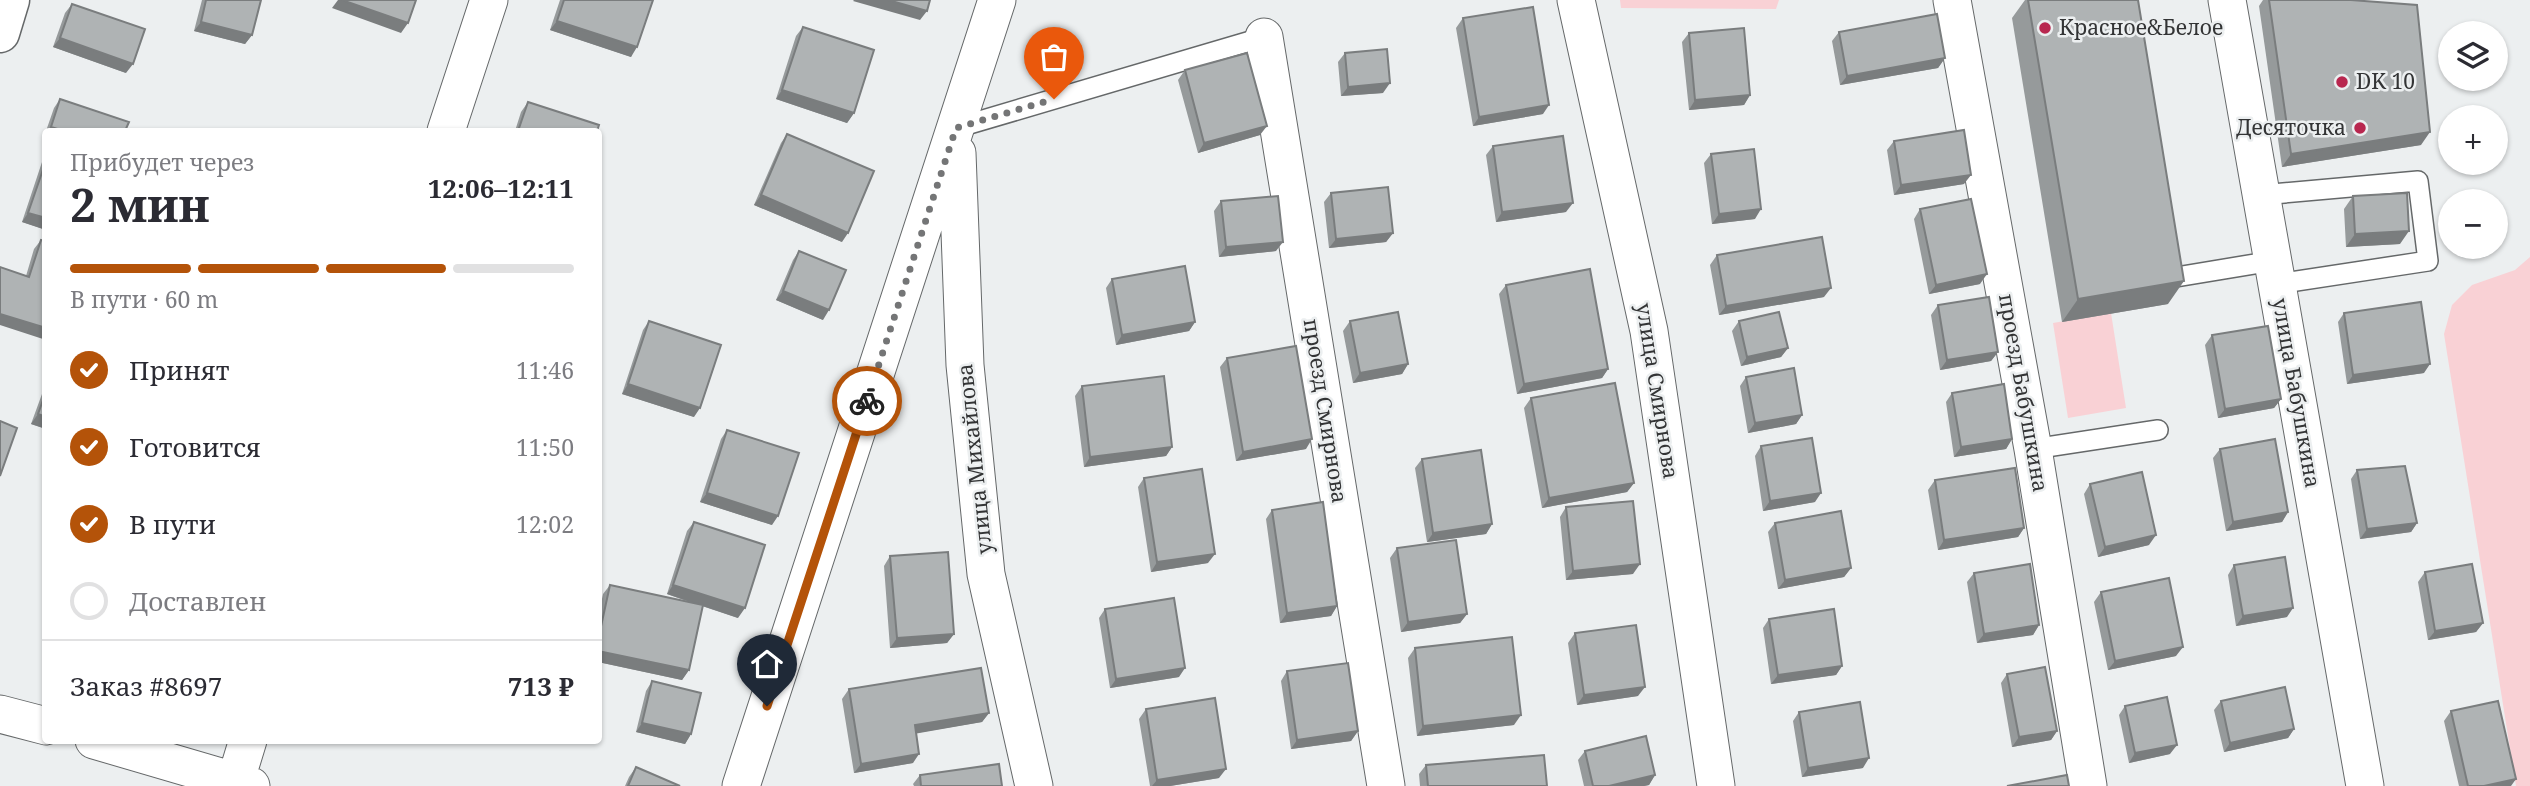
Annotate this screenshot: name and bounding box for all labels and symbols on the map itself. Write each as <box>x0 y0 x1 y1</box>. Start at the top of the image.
place label: Красное&Белое <box>2059 13 2223 41</box>
marker: Красное&Белое <box>2037 20 2053 36</box>
pin <box>1024 27 1084 99</box>
place label: DK 10 <box>2356 67 2415 95</box>
marker: DK 10 <box>2334 74 2350 90</box>
place label: Десяточка <box>2236 113 2346 141</box>
marker: Десяточка <box>2352 120 2368 136</box>
street label: проезд Бабушкина <box>1993 292 2055 494</box>
street label: улица Бабушкина <box>2267 296 2327 490</box>
street label: улица Смирнова <box>1630 301 1686 481</box>
street label: проезд Смирнова <box>1298 317 1354 505</box>
street label: улица Михайлова <box>950 362 998 556</box>
courier <box>832 366 902 436</box>
pin <box>737 634 797 706</box>

